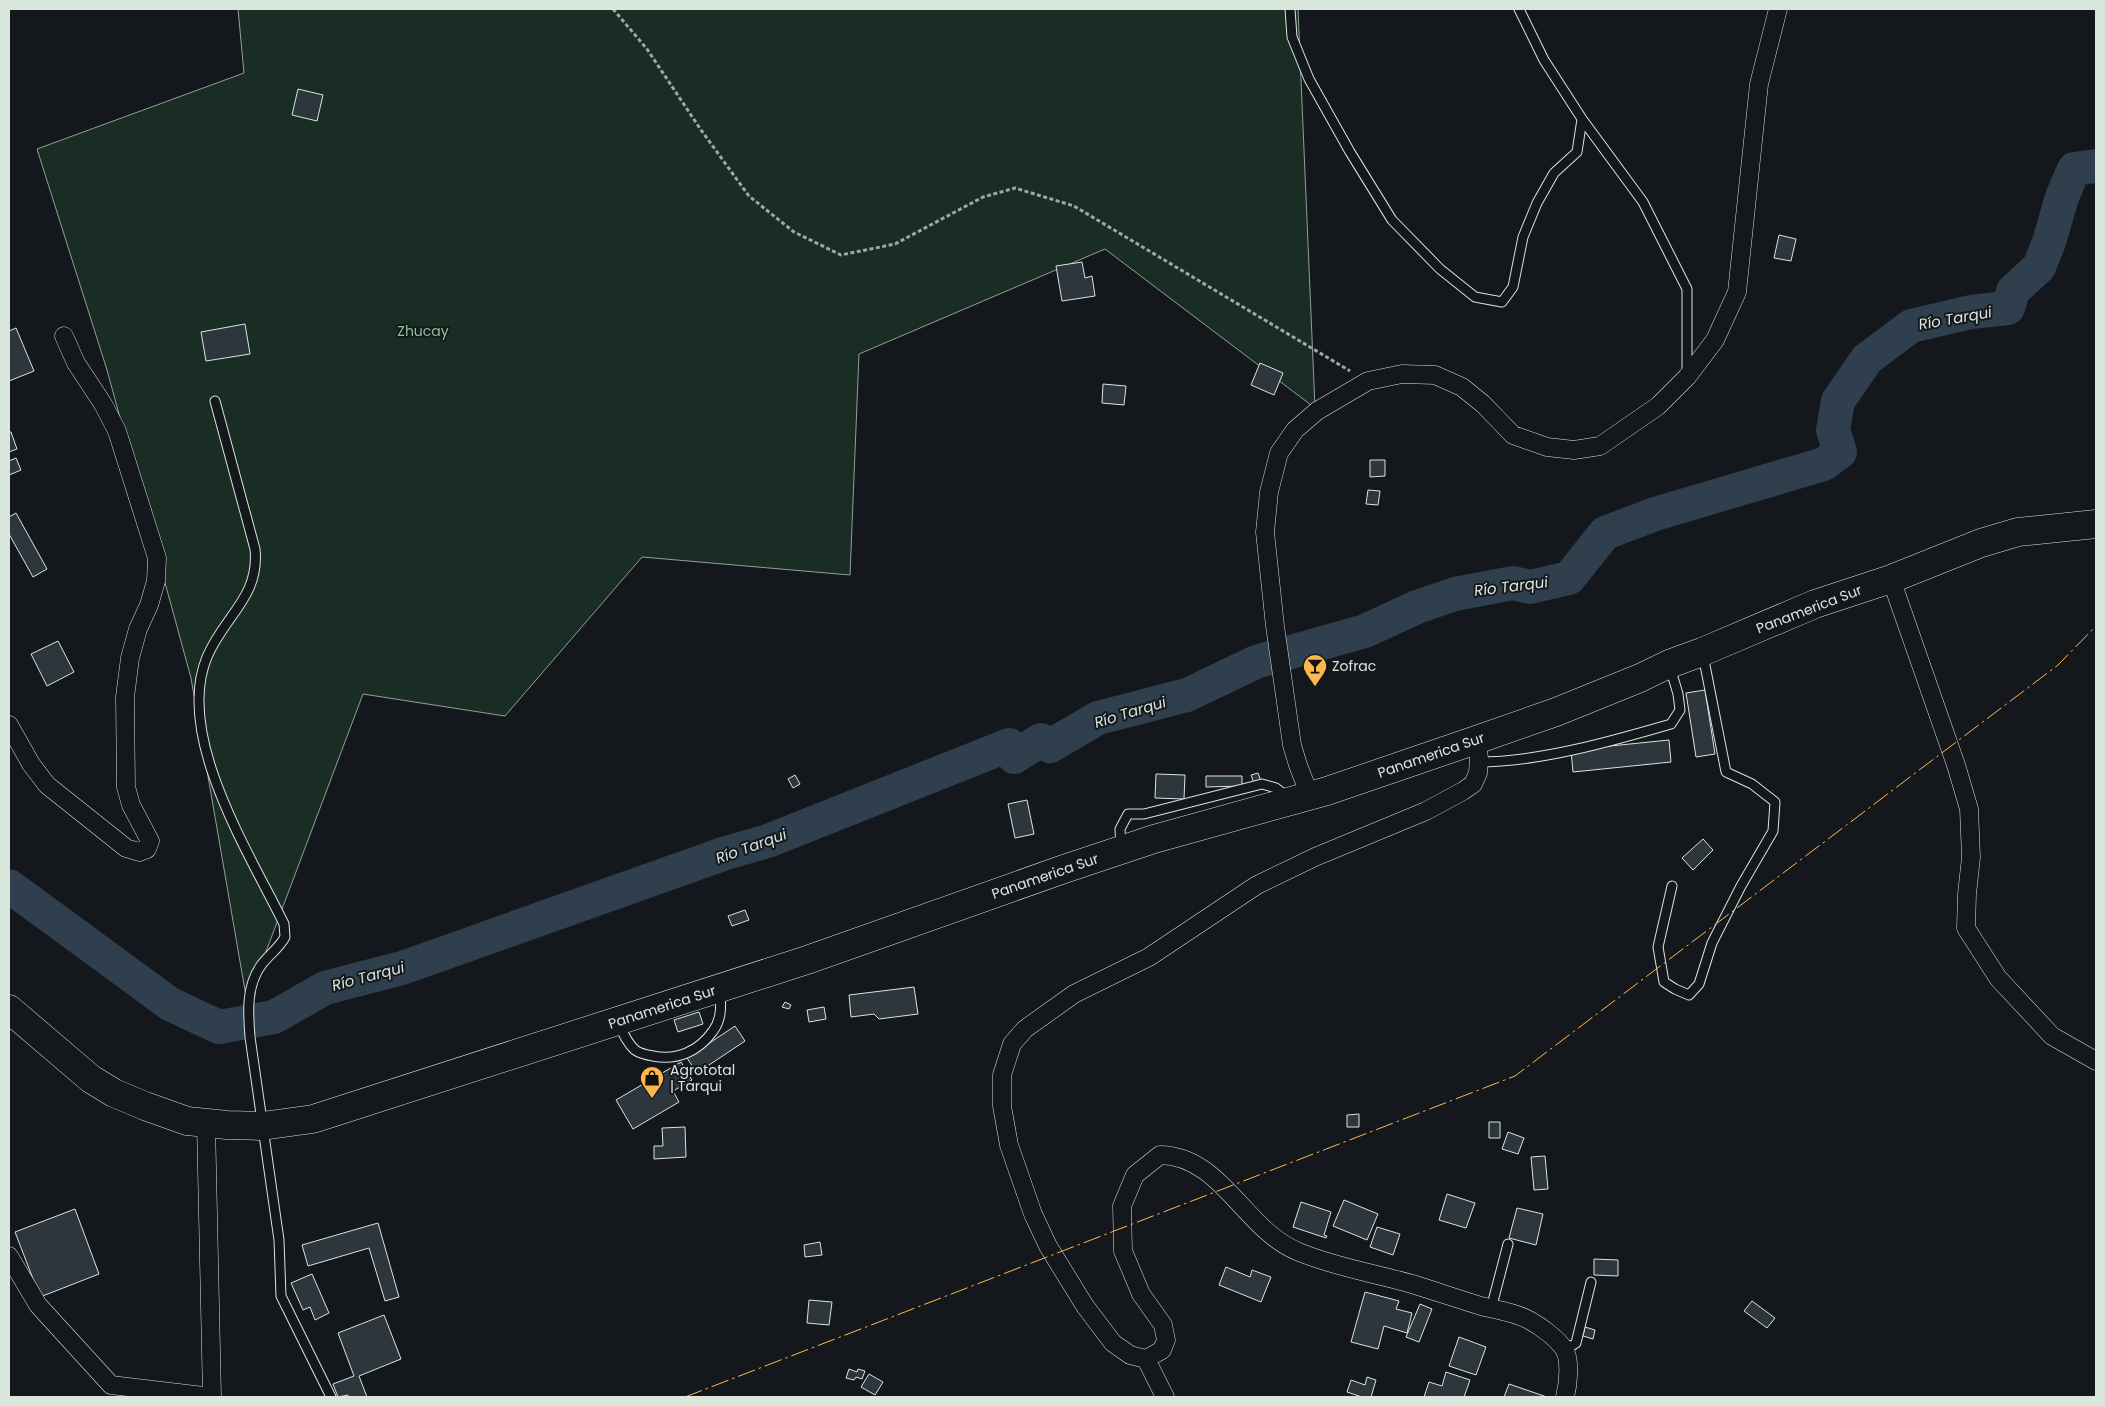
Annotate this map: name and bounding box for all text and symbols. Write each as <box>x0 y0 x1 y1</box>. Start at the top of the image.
water label: Río Tarqui <box>1917 301 1994 335</box>
park label: Zhucay <box>397 321 449 341</box>
water label: Río Tarqui <box>1473 571 1549 601</box>
street label: Panamerica Sur <box>1753 580 1865 638</box>
bar icon: Zofrac <box>1302 653 1328 687</box>
place label: Zofrac <box>1332 656 1376 676</box>
water label: Río Tarqui <box>1091 691 1169 733</box>
street label: Panamerica Sur <box>1375 727 1487 783</box>
water label: Río Tarqui <box>713 823 790 869</box>
street label: Panamerica Sur <box>989 848 1101 904</box>
water label: Río Tarqui <box>329 956 407 996</box>
street label: Panamerica Sur <box>606 980 718 1034</box>
place label: Agrototal | Tarqui <box>670 1060 735 1096</box>
shop icon: Agrototal | Tarqui <box>639 1065 665 1099</box>

